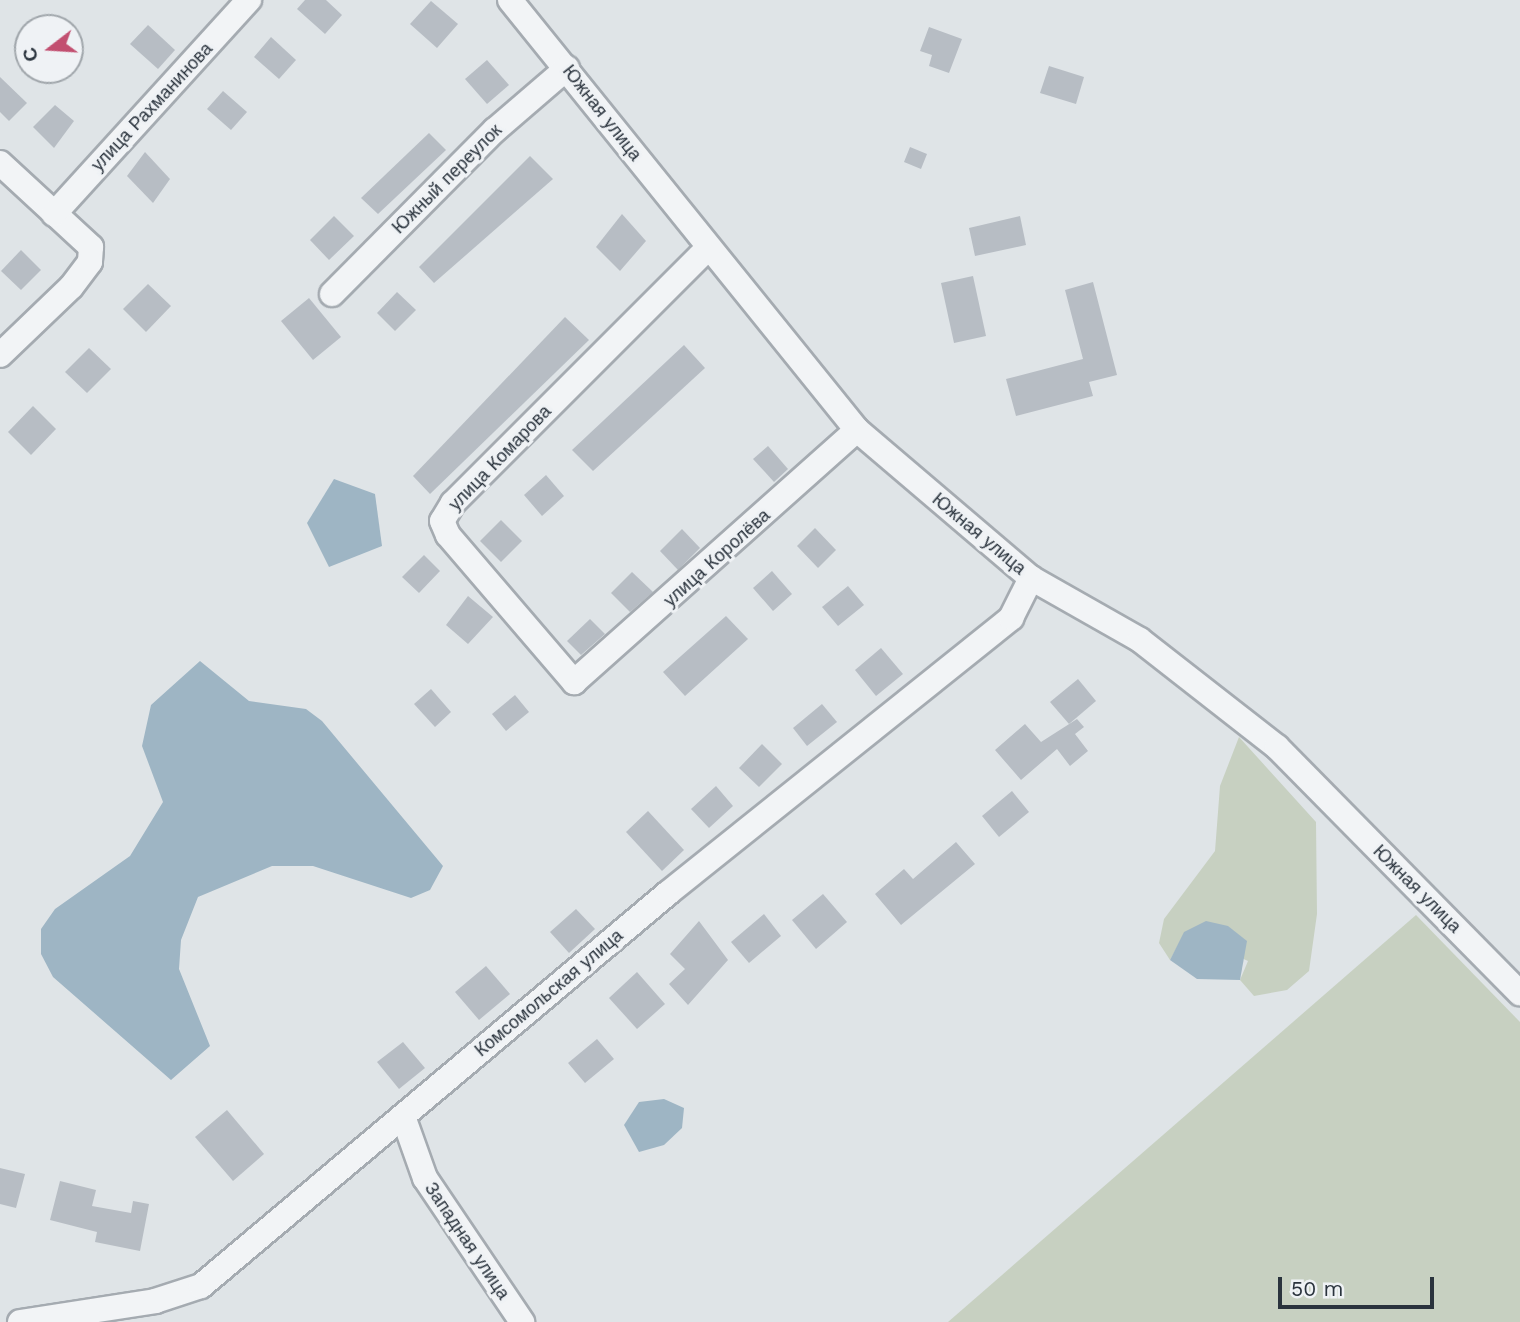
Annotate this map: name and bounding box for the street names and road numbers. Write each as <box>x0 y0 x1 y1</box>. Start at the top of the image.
street label: улица Рахманинова <box>87 38 217 176</box>
street label: Южная улица <box>558 61 646 165</box>
street label: Южный переулок <box>388 120 506 238</box>
street label: улица Комарова <box>444 401 556 515</box>
street label: Южная улица <box>928 489 1030 579</box>
street label: улица Королёва <box>659 505 775 611</box>
street label: Южная улица <box>1369 841 1465 937</box>
street label: Комсомольская улица <box>471 925 627 1061</box>
street label: Западная улица <box>420 1178 514 1304</box>

